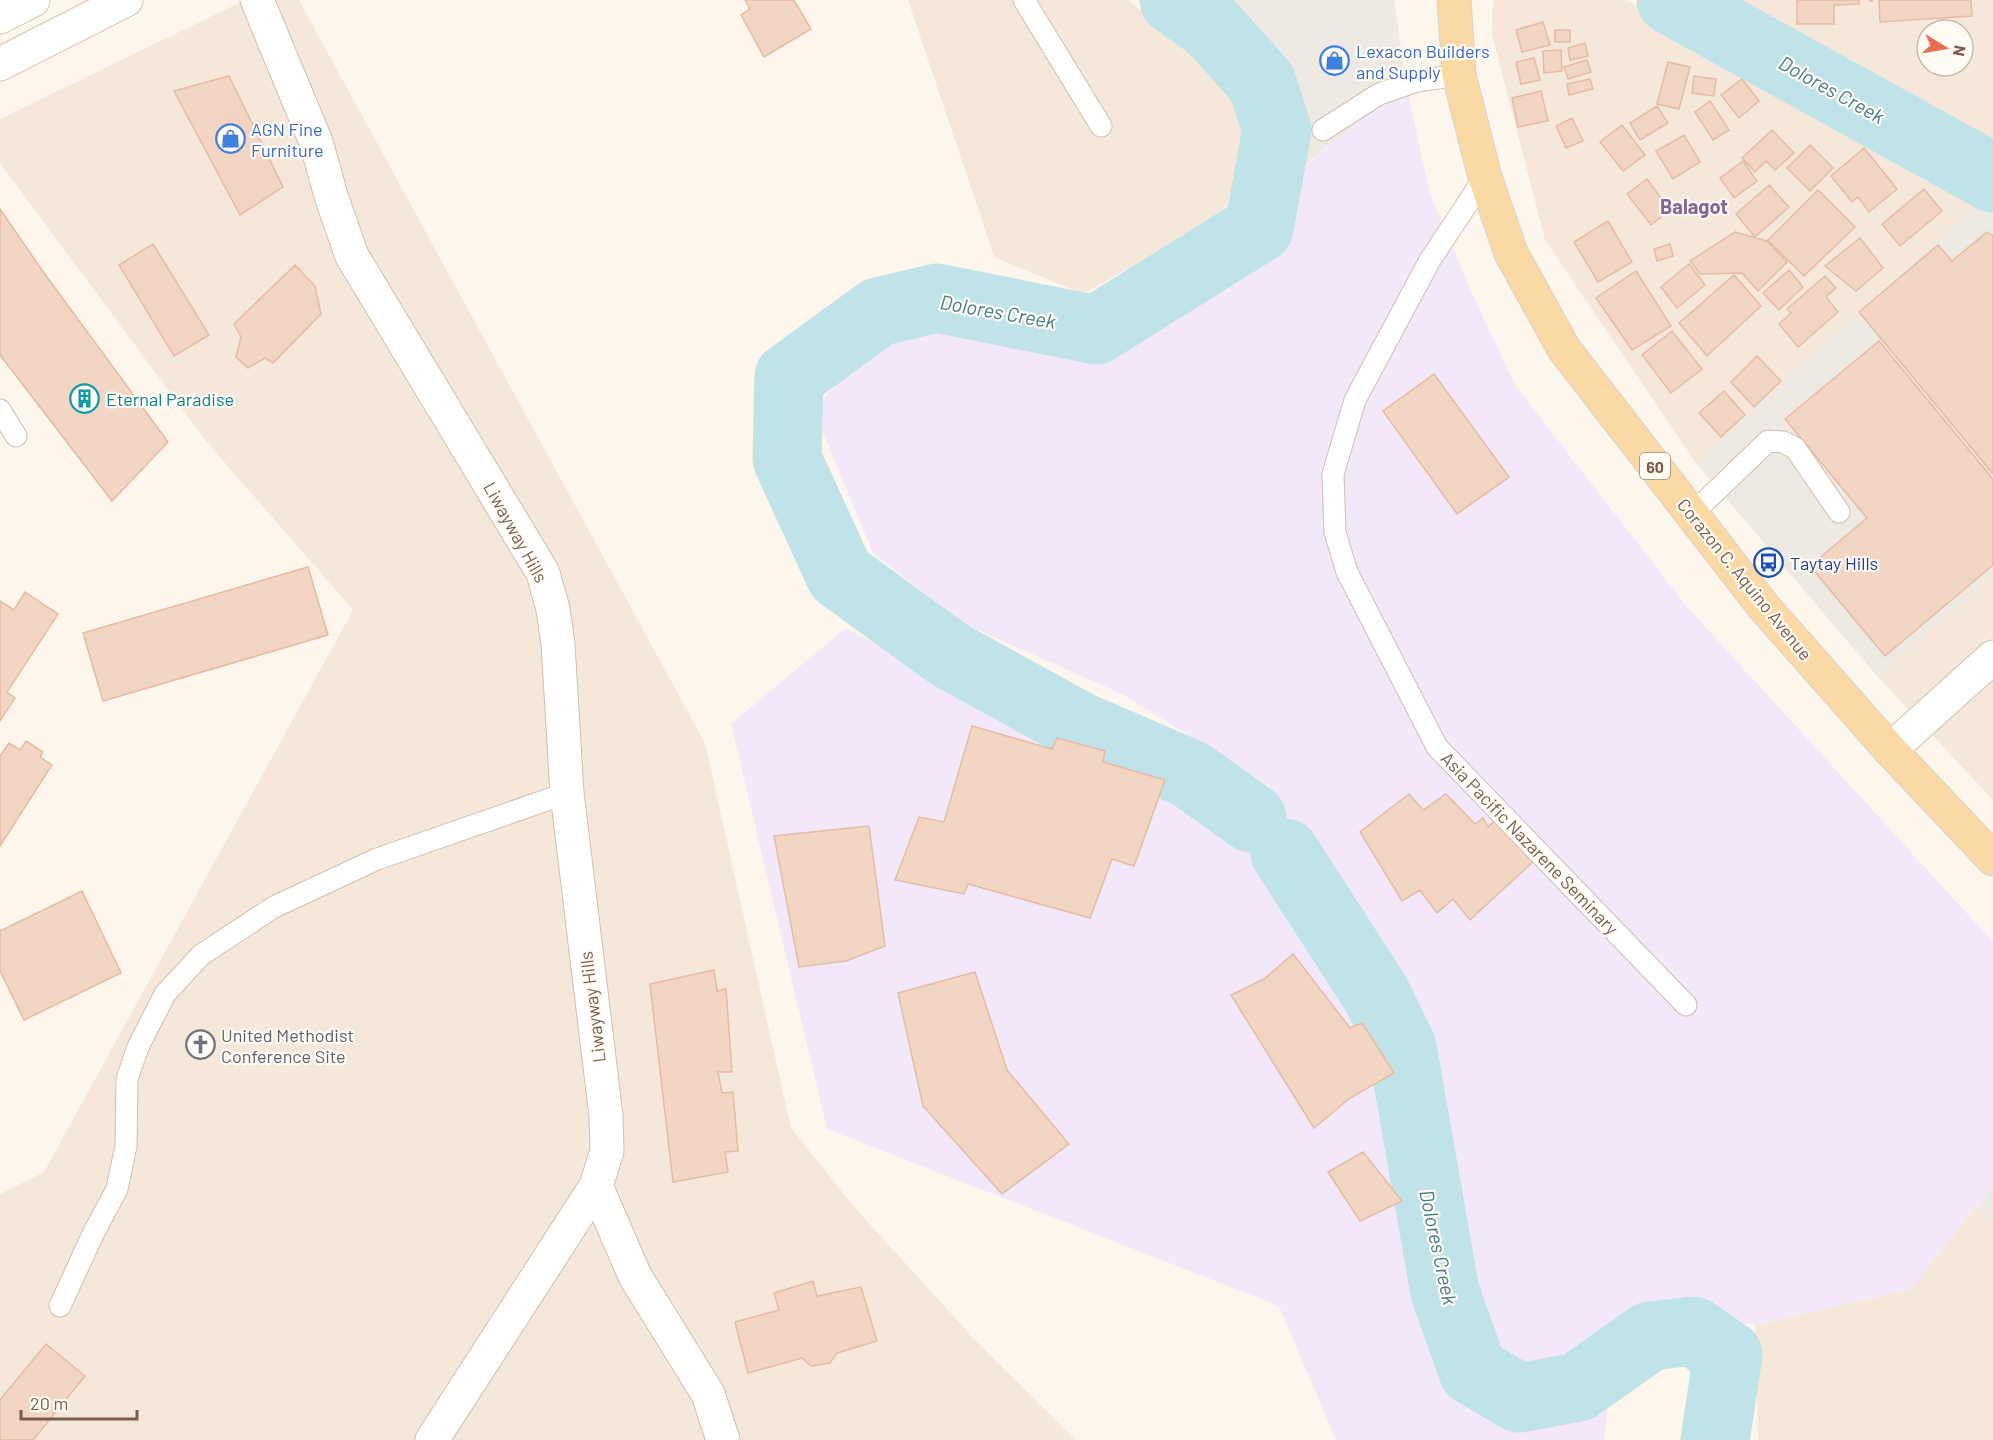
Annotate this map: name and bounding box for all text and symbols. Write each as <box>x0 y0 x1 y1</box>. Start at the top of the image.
north arrow <box>1915 18 1975 78</box>
place label: Lexacon Builders and Supply <box>1356 40 1490 83</box>
text: N <box>1950 44 1971 58</box>
shop icon: Lexacon Builders and Supply <box>1319 45 1351 77</box>
water label: Dolores Creek <box>1775 50 1889 128</box>
place label: AGN Fine Furniture <box>251 118 324 161</box>
shop icon: AGN Fine Furniture <box>214 123 246 155</box>
district label: Balagot <box>1660 194 1728 218</box>
water label: Dolores Creek <box>938 289 1058 333</box>
building icon: Eternal Paradise <box>69 383 101 415</box>
place label: Eternal Paradise <box>106 388 234 410</box>
road number: 60 <box>1640 453 1670 479</box>
street label: Liwayway Hills <box>479 478 553 586</box>
street label: Corazon C. Aquino Avenue <box>1673 494 1817 664</box>
bus stop icon: Taytay Hills <box>1753 547 1785 579</box>
place label: Taytay Hills <box>1790 552 1878 574</box>
street label: Asia Pacific Nazarene Seminary <box>1437 747 1623 939</box>
street label: Liwayway Hills <box>574 950 610 1064</box>
place label: United Methodist Conference Site <box>221 1024 354 1067</box>
church icon: United Methodist Conference Site <box>184 1029 216 1061</box>
water label: Dolores Creek <box>1415 1187 1463 1307</box>
scale bar <box>21 1383 136 1421</box>
text: 20 m <box>30 1392 68 1414</box>

